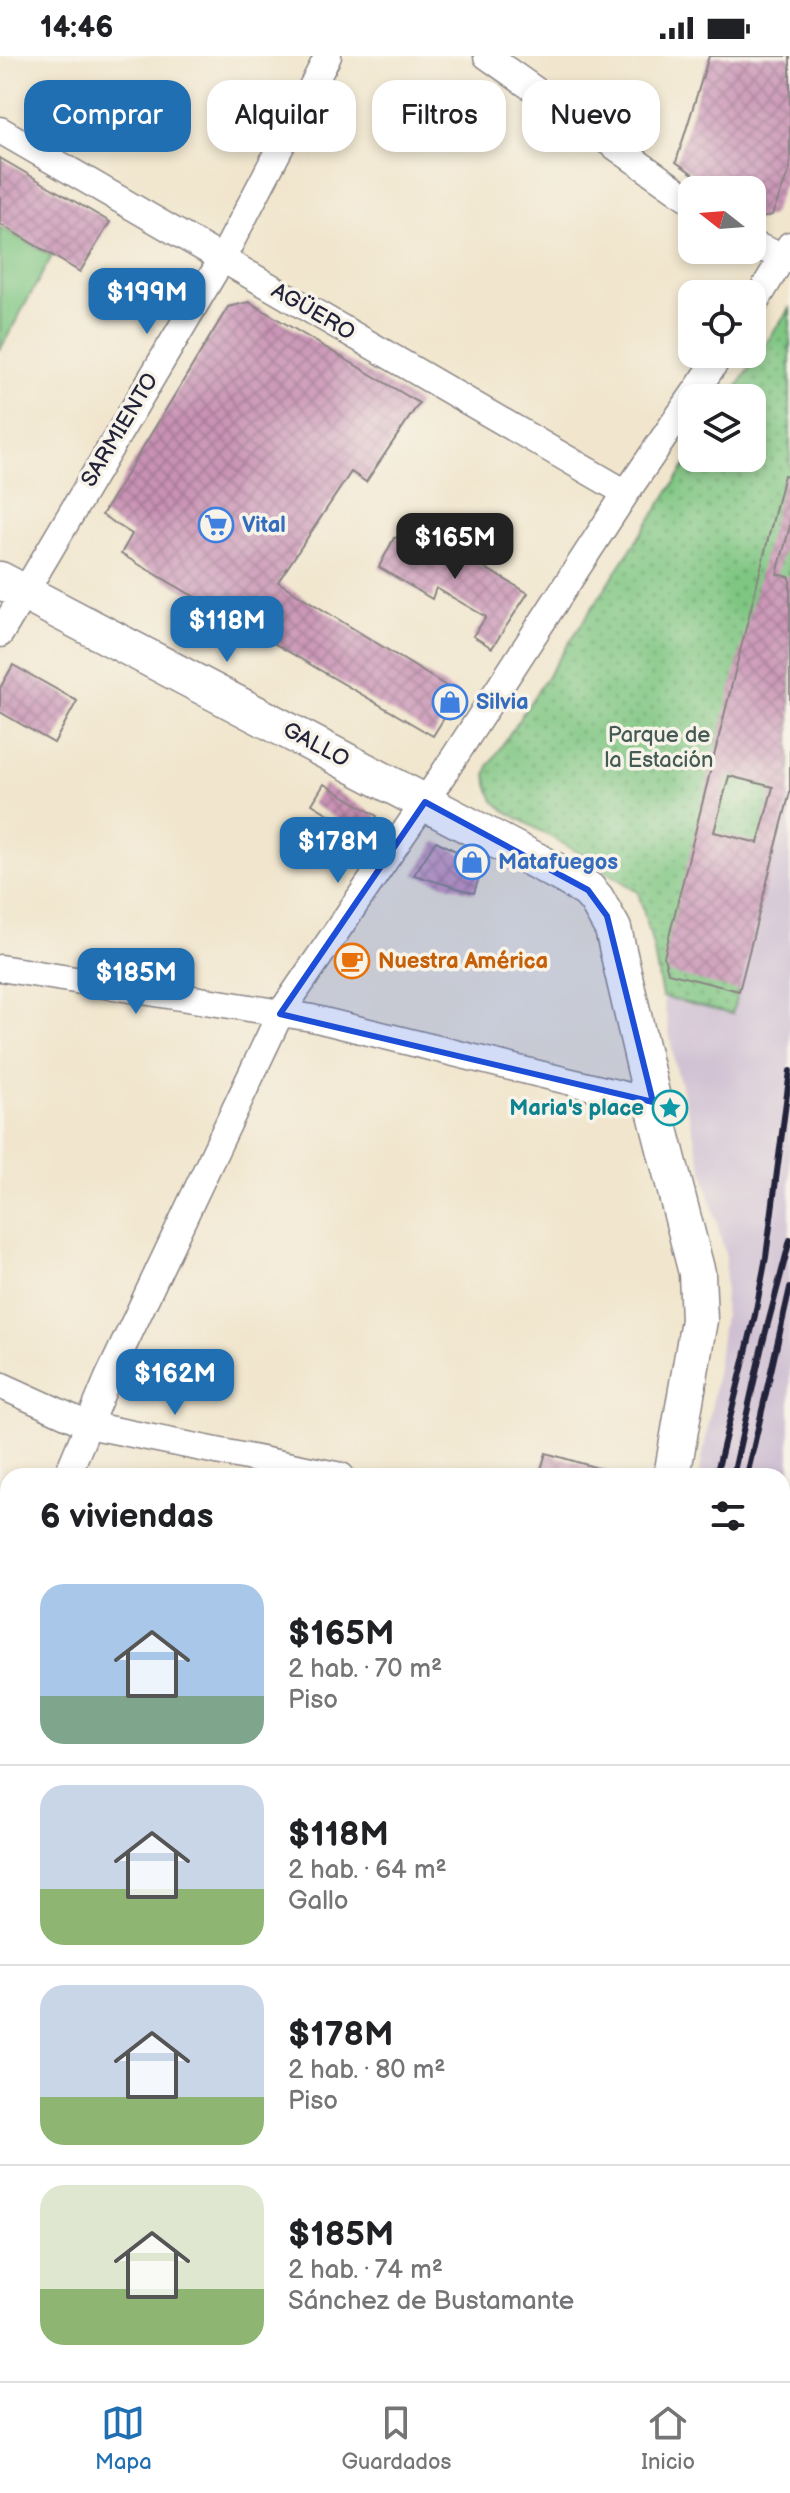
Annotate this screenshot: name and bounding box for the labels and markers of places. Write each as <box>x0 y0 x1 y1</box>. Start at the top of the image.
pin: $199M <box>91 268 203 336</box>
supermarket icon: Vital <box>197 506 235 544</box>
place label: Vital <box>242 512 286 539</box>
pin: $165M <box>399 513 511 581</box>
pin: $118M <box>171 596 283 664</box>
shop icon: Silvia <box>431 683 469 721</box>
place label: Silvia <box>476 689 529 716</box>
pin: $178M <box>282 817 394 885</box>
shop icon: Matafuegos <box>453 843 491 881</box>
place label: Matafuegos <box>498 849 618 876</box>
cafe icon: Nuestra América <box>333 942 371 980</box>
pin: $185M <box>80 948 192 1016</box>
place label: Nuestra América <box>378 948 548 975</box>
place icon: Maria's place <box>651 1089 689 1127</box>
place label: Maria's place <box>509 1095 644 1122</box>
pin: $162M <box>119 1349 231 1417</box>

